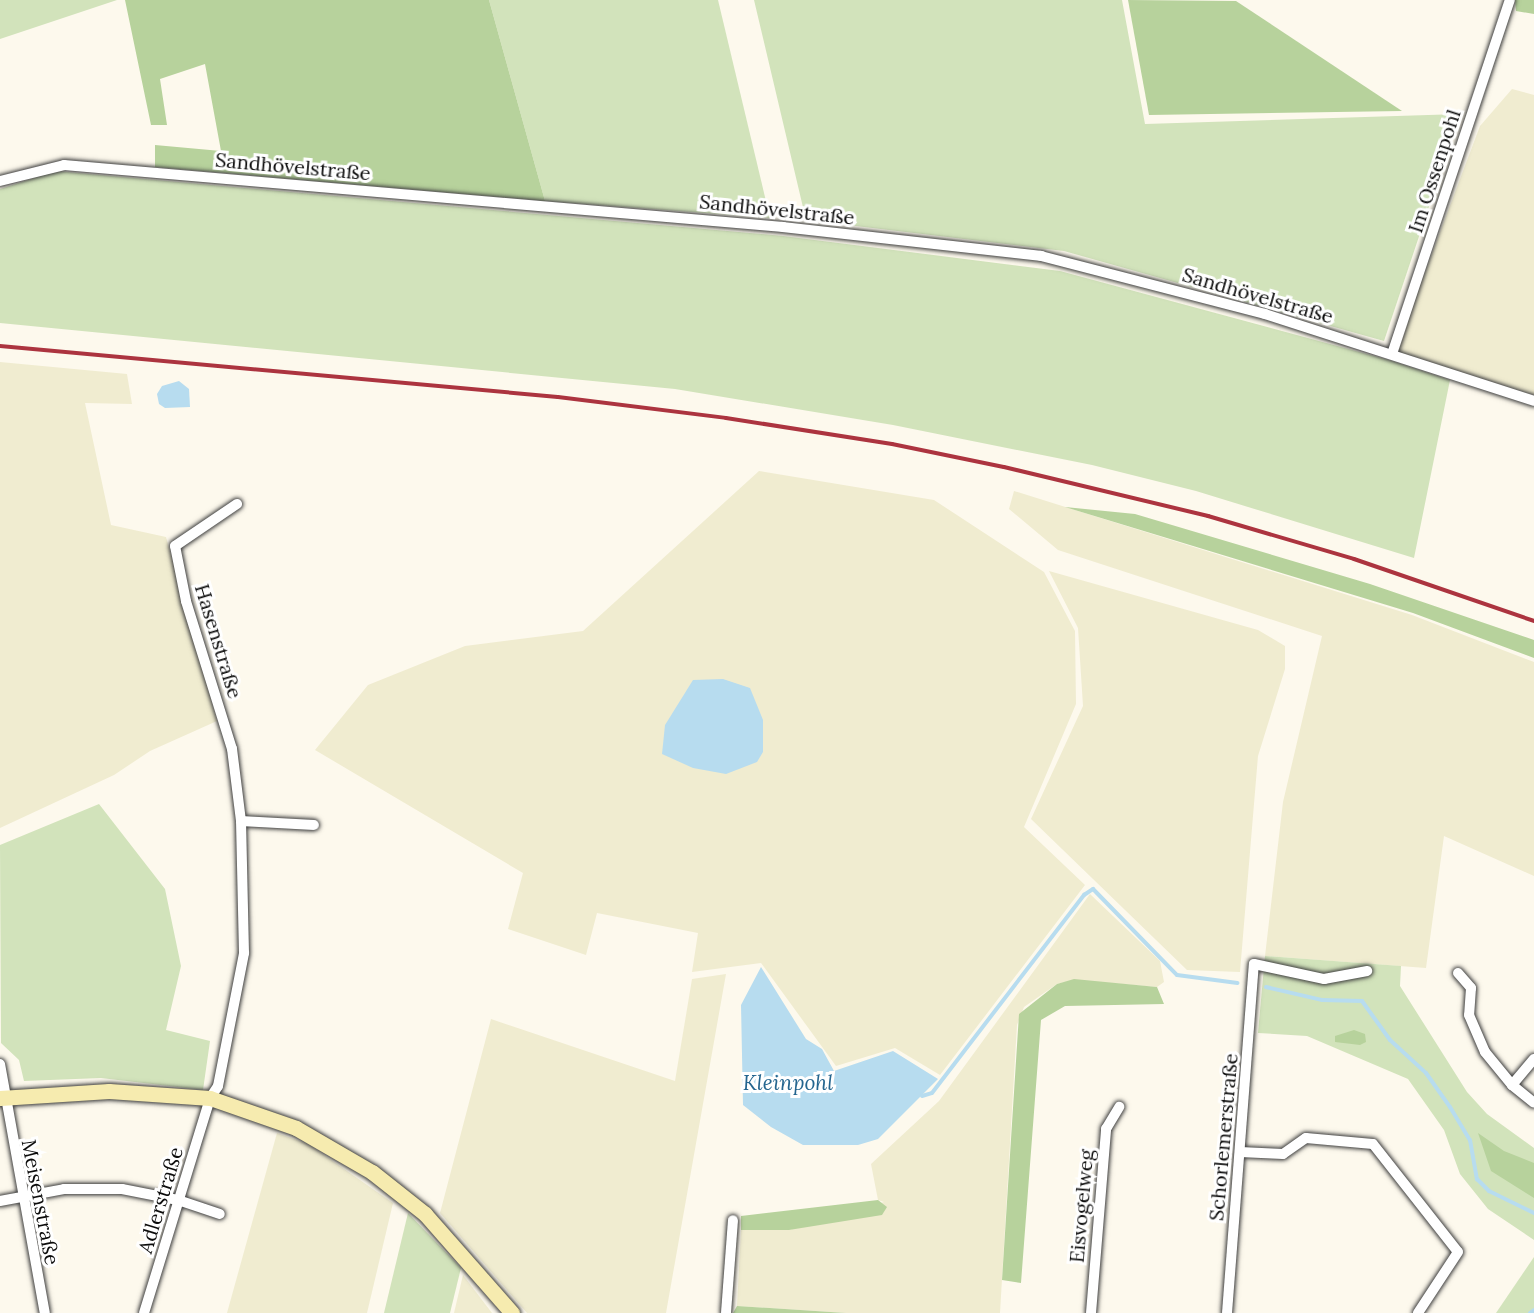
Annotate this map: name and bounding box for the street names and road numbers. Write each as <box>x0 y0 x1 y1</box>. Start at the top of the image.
street label: Im Ossenpohl <box>1403 106 1465 236</box>
street label: Sandhövelstraße <box>214 147 372 185</box>
street label: Sandhövelstraße <box>698 189 856 229</box>
street label: Sandhövelstraße <box>1180 262 1336 328</box>
street label: Hasenstraße <box>190 581 248 701</box>
street label: Schorlemerstraße <box>1204 1052 1242 1222</box>
street label: Meisenstraße <box>17 1137 65 1267</box>
street label: Adlerstraße <box>132 1144 188 1256</box>
street label: Eisvogelweg <box>1064 1148 1098 1264</box>

